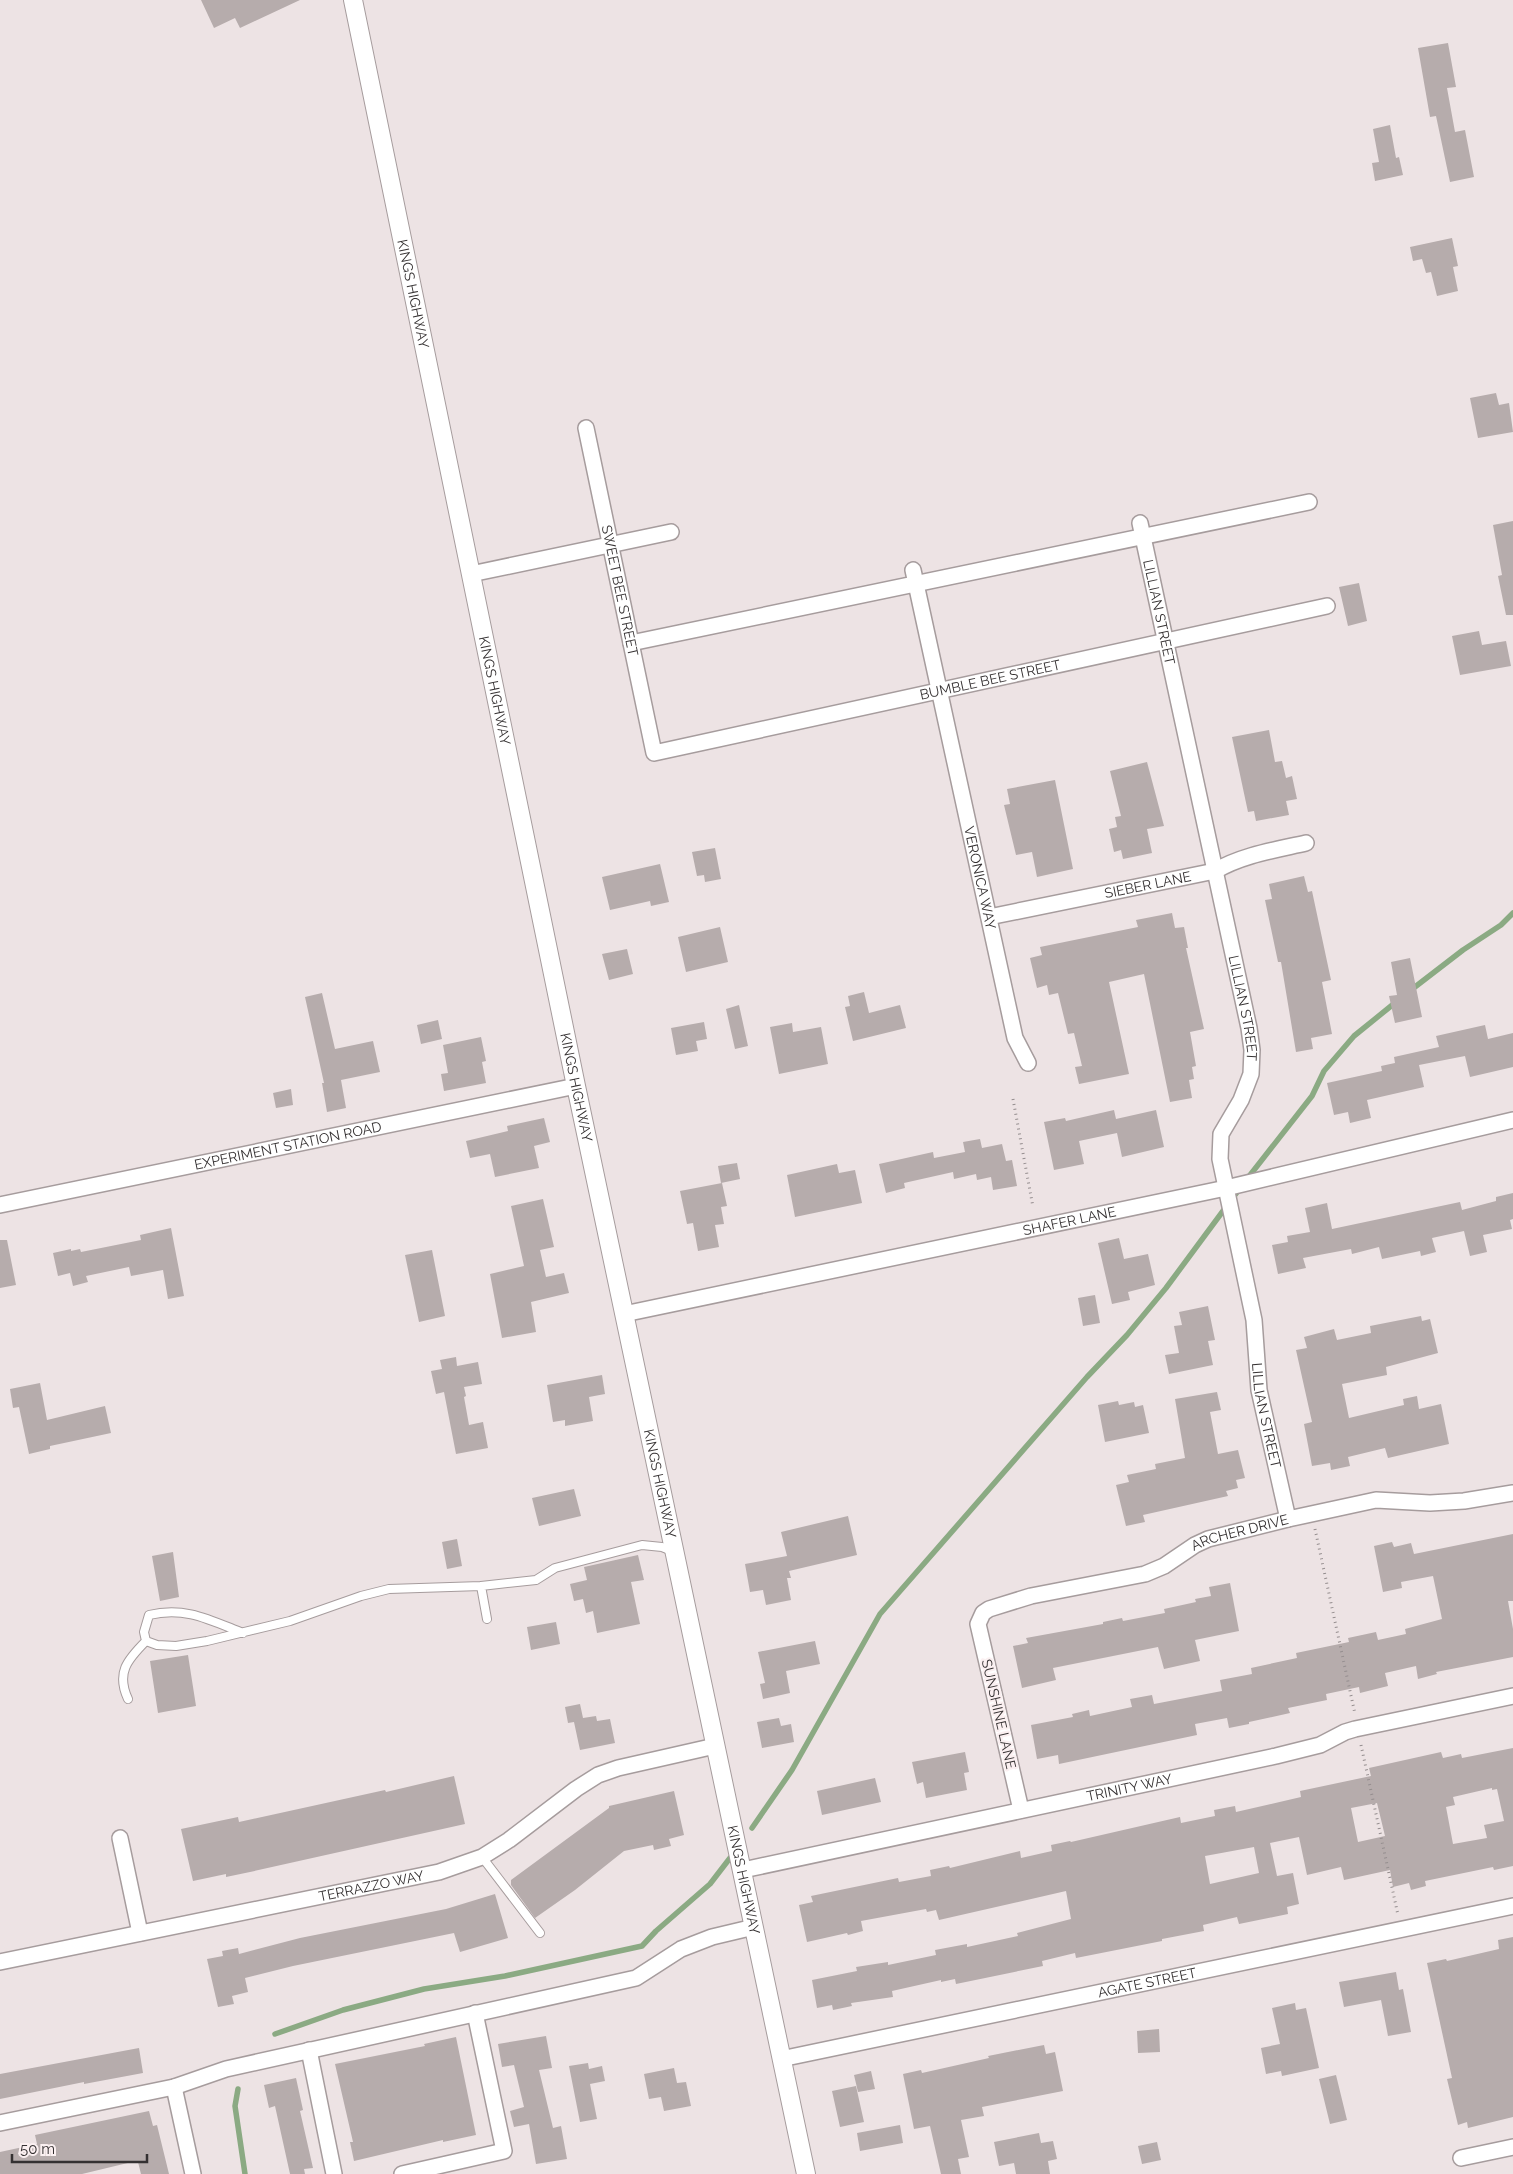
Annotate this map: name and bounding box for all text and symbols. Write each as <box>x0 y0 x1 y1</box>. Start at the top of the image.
street label: KINGS HIGHWAY <box>394 238 432 350</box>
street label: SWEET BEE STREET <box>598 524 642 658</box>
street label: LILLIAN STREET <box>1140 558 1178 666</box>
street label: KINGS HIGHWAY <box>476 635 514 747</box>
street label: BUMBLE BEE STREET <box>918 656 1062 703</box>
street label: VERONICA WAY <box>961 825 999 931</box>
street label: SIEBER LANE <box>1103 868 1193 901</box>
street label: LILLIAN STREET <box>1226 954 1260 1062</box>
street label: KINGS HIGHWAY <box>557 1031 596 1143</box>
street label: EXPERIMENT STATION ROAD <box>193 1118 383 1173</box>
street label: SHAFER LANE <box>1021 1203 1117 1238</box>
street label: LILLIAN STREET <box>1249 1362 1284 1470</box>
street label: KINGS HIGHWAY <box>641 1428 679 1539</box>
street label: ARCHER DRIVE <box>1188 1511 1290 1554</box>
street label: SUNSHINE LANE <box>979 1658 1019 1770</box>
street label: TRINITY WAY <box>1085 1770 1173 1804</box>
street label: KINGS HIGHWAY <box>725 1824 763 1936</box>
street label: TERRAZZO WAY <box>317 1867 425 1904</box>
street label: AGATE STREET <box>1096 1964 1198 2001</box>
scale bar <box>12 2132 148 2164</box>
text: 50 m <box>20 2140 55 2158</box>

